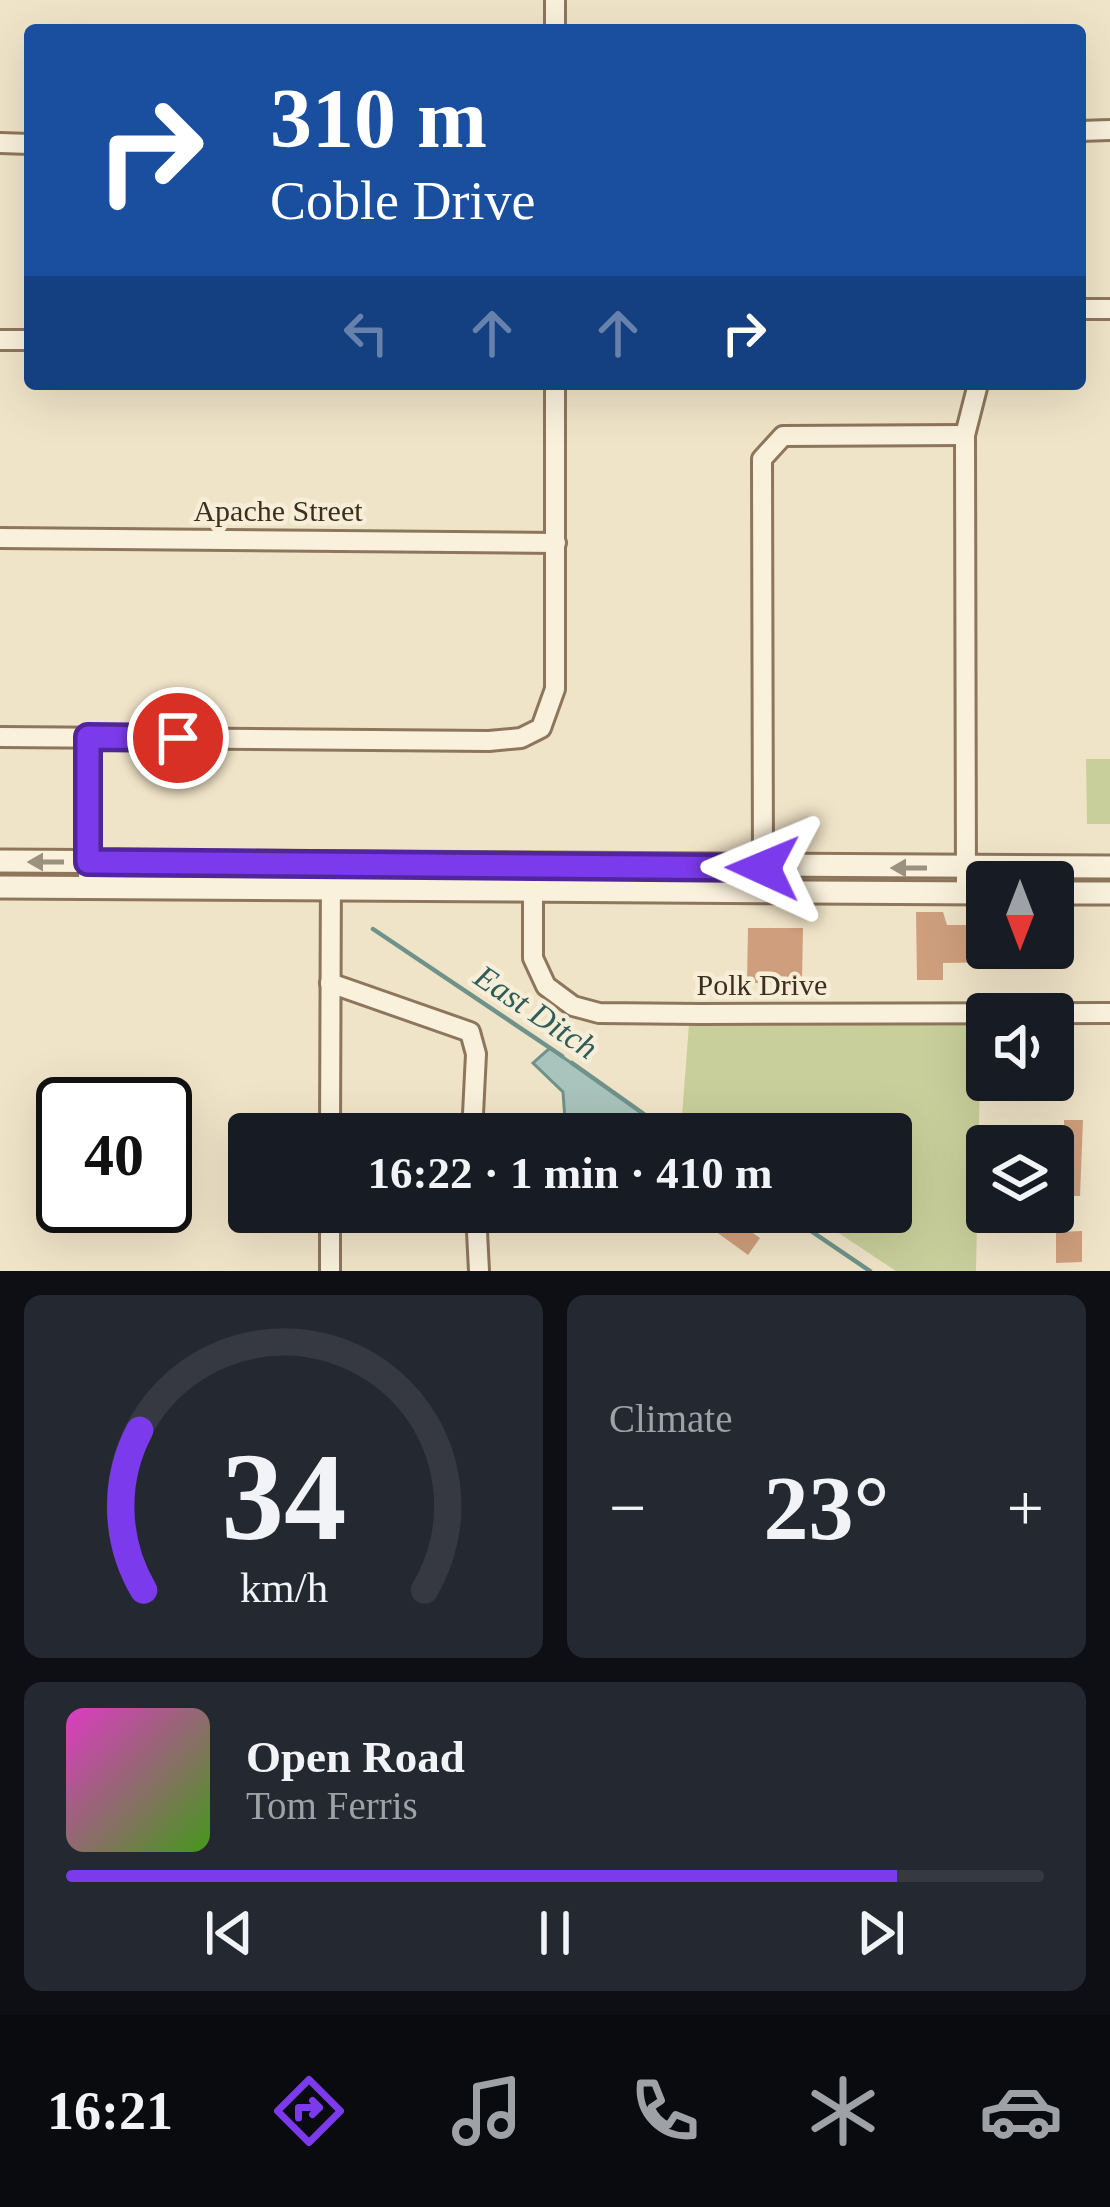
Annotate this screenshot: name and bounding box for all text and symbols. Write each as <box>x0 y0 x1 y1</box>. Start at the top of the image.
icon: right <box>72 72 228 228</box>
text: 310 m <box>270 72 487 165</box>
text: Coble Drive <box>270 171 535 231</box>
icon: left <box>333 300 399 366</box>
icon: ahead <box>459 300 525 366</box>
icon: ahead <box>585 300 651 366</box>
icon: right <box>711 300 777 366</box>
street label: Apache Street <box>193 494 363 527</box>
pin <box>127 687 229 789</box>
icon: arrive <box>145 705 211 771</box>
position arrow <box>700 805 826 931</box>
one-way arrow <box>26 852 64 872</box>
one-way arrow <box>889 858 927 877</box>
north arrow <box>966 861 1074 969</box>
map controls <box>966 861 1074 1233</box>
water label: East Ditch <box>467 957 604 1066</box>
street label: Polk Drive <box>697 968 827 1001</box>
button: sound <box>966 993 1074 1101</box>
speed limit sign: 40 <box>36 1077 192 1233</box>
button: layers <box>966 1125 1074 1233</box>
text: 16:22 · 1 min · 410 m <box>368 1148 773 1198</box>
text: Climate <box>609 1397 732 1440</box>
text: 34 <box>221 1428 346 1566</box>
text: 23° <box>764 1459 890 1558</box>
text: − <box>609 1471 646 1544</box>
text: + <box>1007 1471 1044 1544</box>
text: km/h <box>239 1563 328 1610</box>
text: Open Road <box>246 1732 465 1782</box>
text: Tom Ferris <box>246 1784 418 1827</box>
icon: previous <box>196 1900 262 1966</box>
icon: pause <box>522 1900 588 1966</box>
icon: next <box>848 1900 914 1966</box>
icon: directions <box>267 2069 351 2153</box>
icon: music <box>445 2069 529 2153</box>
icon: phone <box>623 2069 707 2153</box>
icon: climate <box>801 2069 885 2153</box>
icon: car <box>979 2069 1063 2153</box>
text: 16:21 <box>47 2081 173 2141</box>

